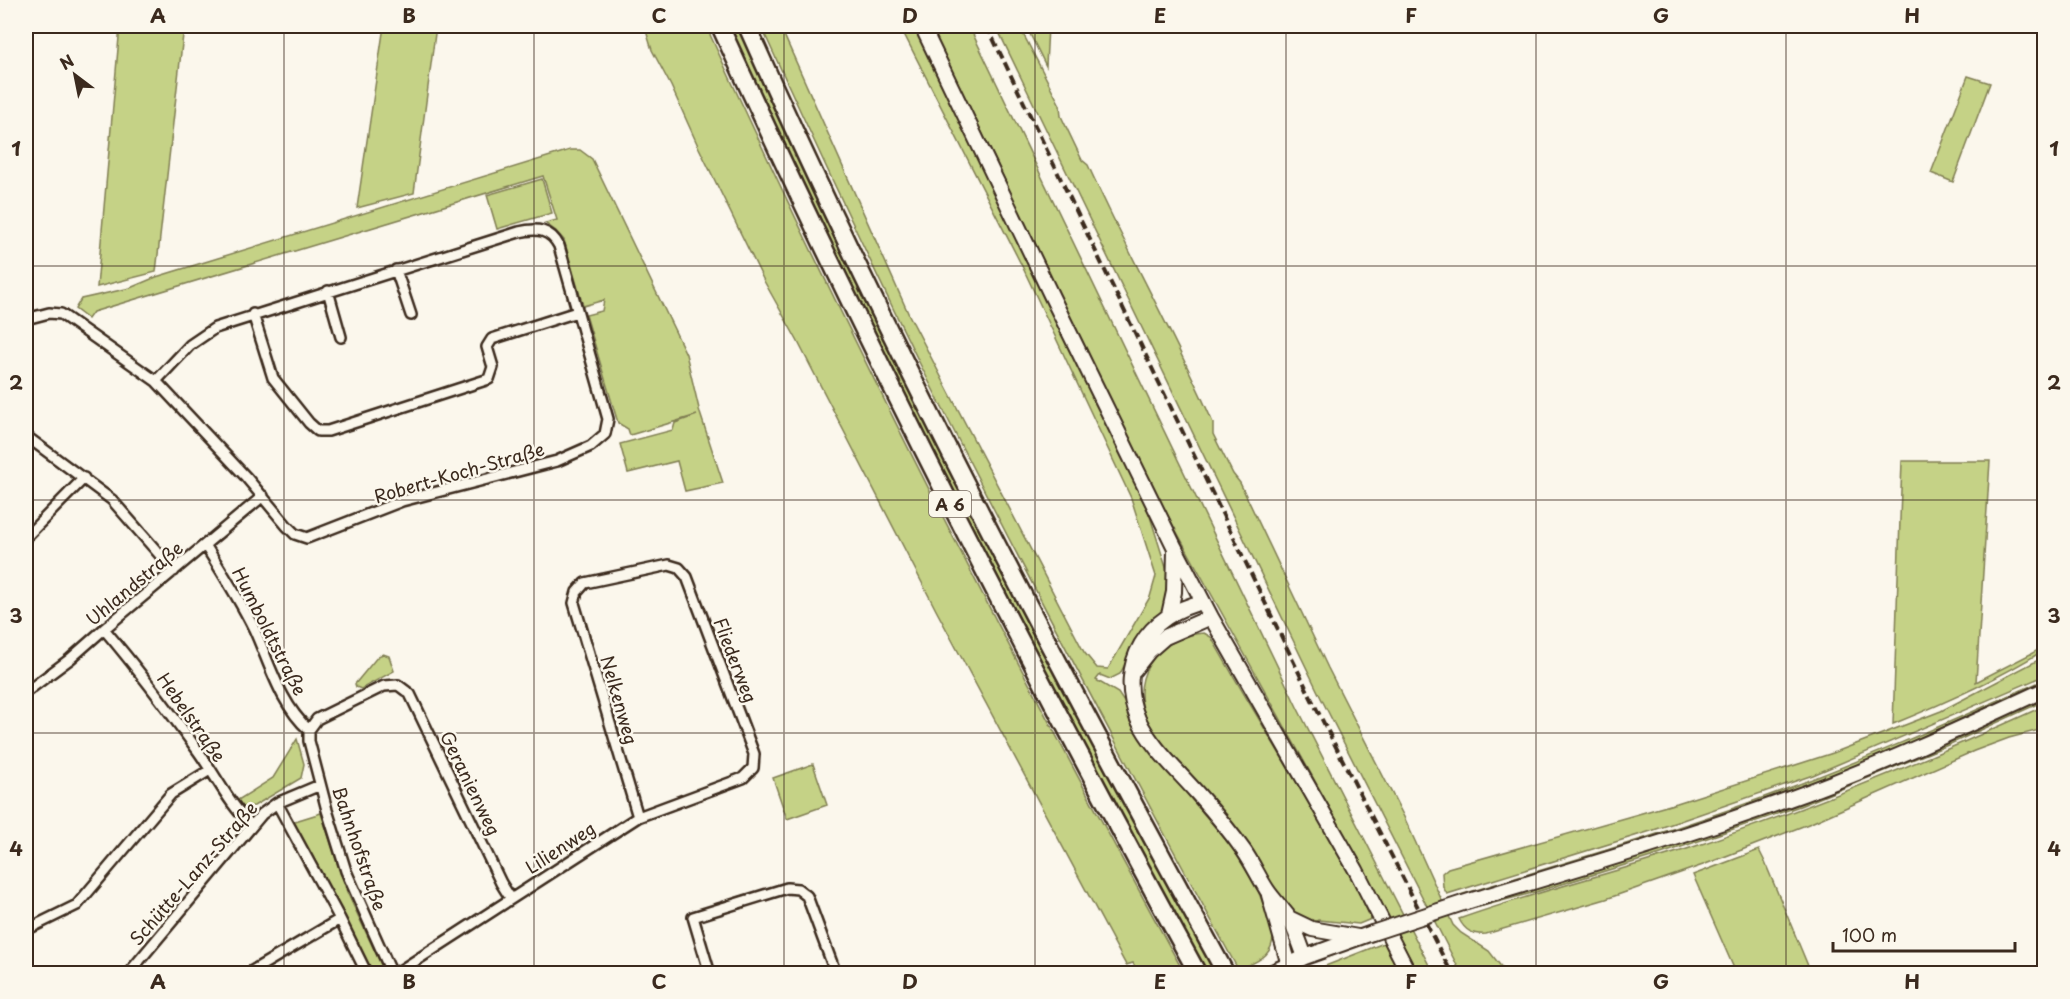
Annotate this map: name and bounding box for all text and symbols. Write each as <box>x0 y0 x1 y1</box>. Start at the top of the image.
text: A <box>150 0 166 30</box>
text: B <box>402 0 416 30</box>
text: C <box>651 0 667 30</box>
text: D <box>902 0 918 30</box>
text: E <box>1154 0 1166 30</box>
text: F <box>1405 0 1417 30</box>
text: G <box>1653 0 1669 30</box>
text: H <box>1904 0 1920 30</box>
north arrow <box>45 45 105 105</box>
text: N <box>55 48 78 75</box>
text: 1 <box>11 133 21 163</box>
text: 1 <box>2049 133 2059 163</box>
text: 2 <box>9 367 23 397</box>
text: 2 <box>2047 367 2061 397</box>
street label: Robert-Koch-Straße <box>371 435 547 509</box>
road number: A 6 <box>929 491 971 517</box>
street label: Uhlandstraße <box>80 534 188 632</box>
street label: Humboldtstraße <box>226 562 314 700</box>
text: 3 <box>9 600 23 630</box>
text: 3 <box>2047 600 2061 630</box>
street label: Fliederweg <box>707 613 765 707</box>
street label: Nelkenweg <box>594 652 646 748</box>
street label: Hebelstraße <box>151 667 233 767</box>
street label: Geranienweg <box>434 726 508 840</box>
street label: Bahnhofstraße <box>326 782 394 914</box>
street label: Schütte-Lanz-Straße <box>123 795 263 951</box>
street label: Lilienweg <box>520 814 600 880</box>
text: 4 <box>9 833 23 863</box>
text: 4 <box>2047 833 2061 863</box>
scale bar <box>1833 915 2014 953</box>
text: 100 m <box>1842 921 1897 948</box>
text: A <box>150 966 166 996</box>
text: B <box>402 966 416 996</box>
text: C <box>651 966 667 996</box>
text: D <box>902 966 918 996</box>
text: E <box>1154 966 1166 996</box>
text: F <box>1405 966 1417 996</box>
text: G <box>1653 966 1669 996</box>
text: H <box>1904 966 1920 996</box>

